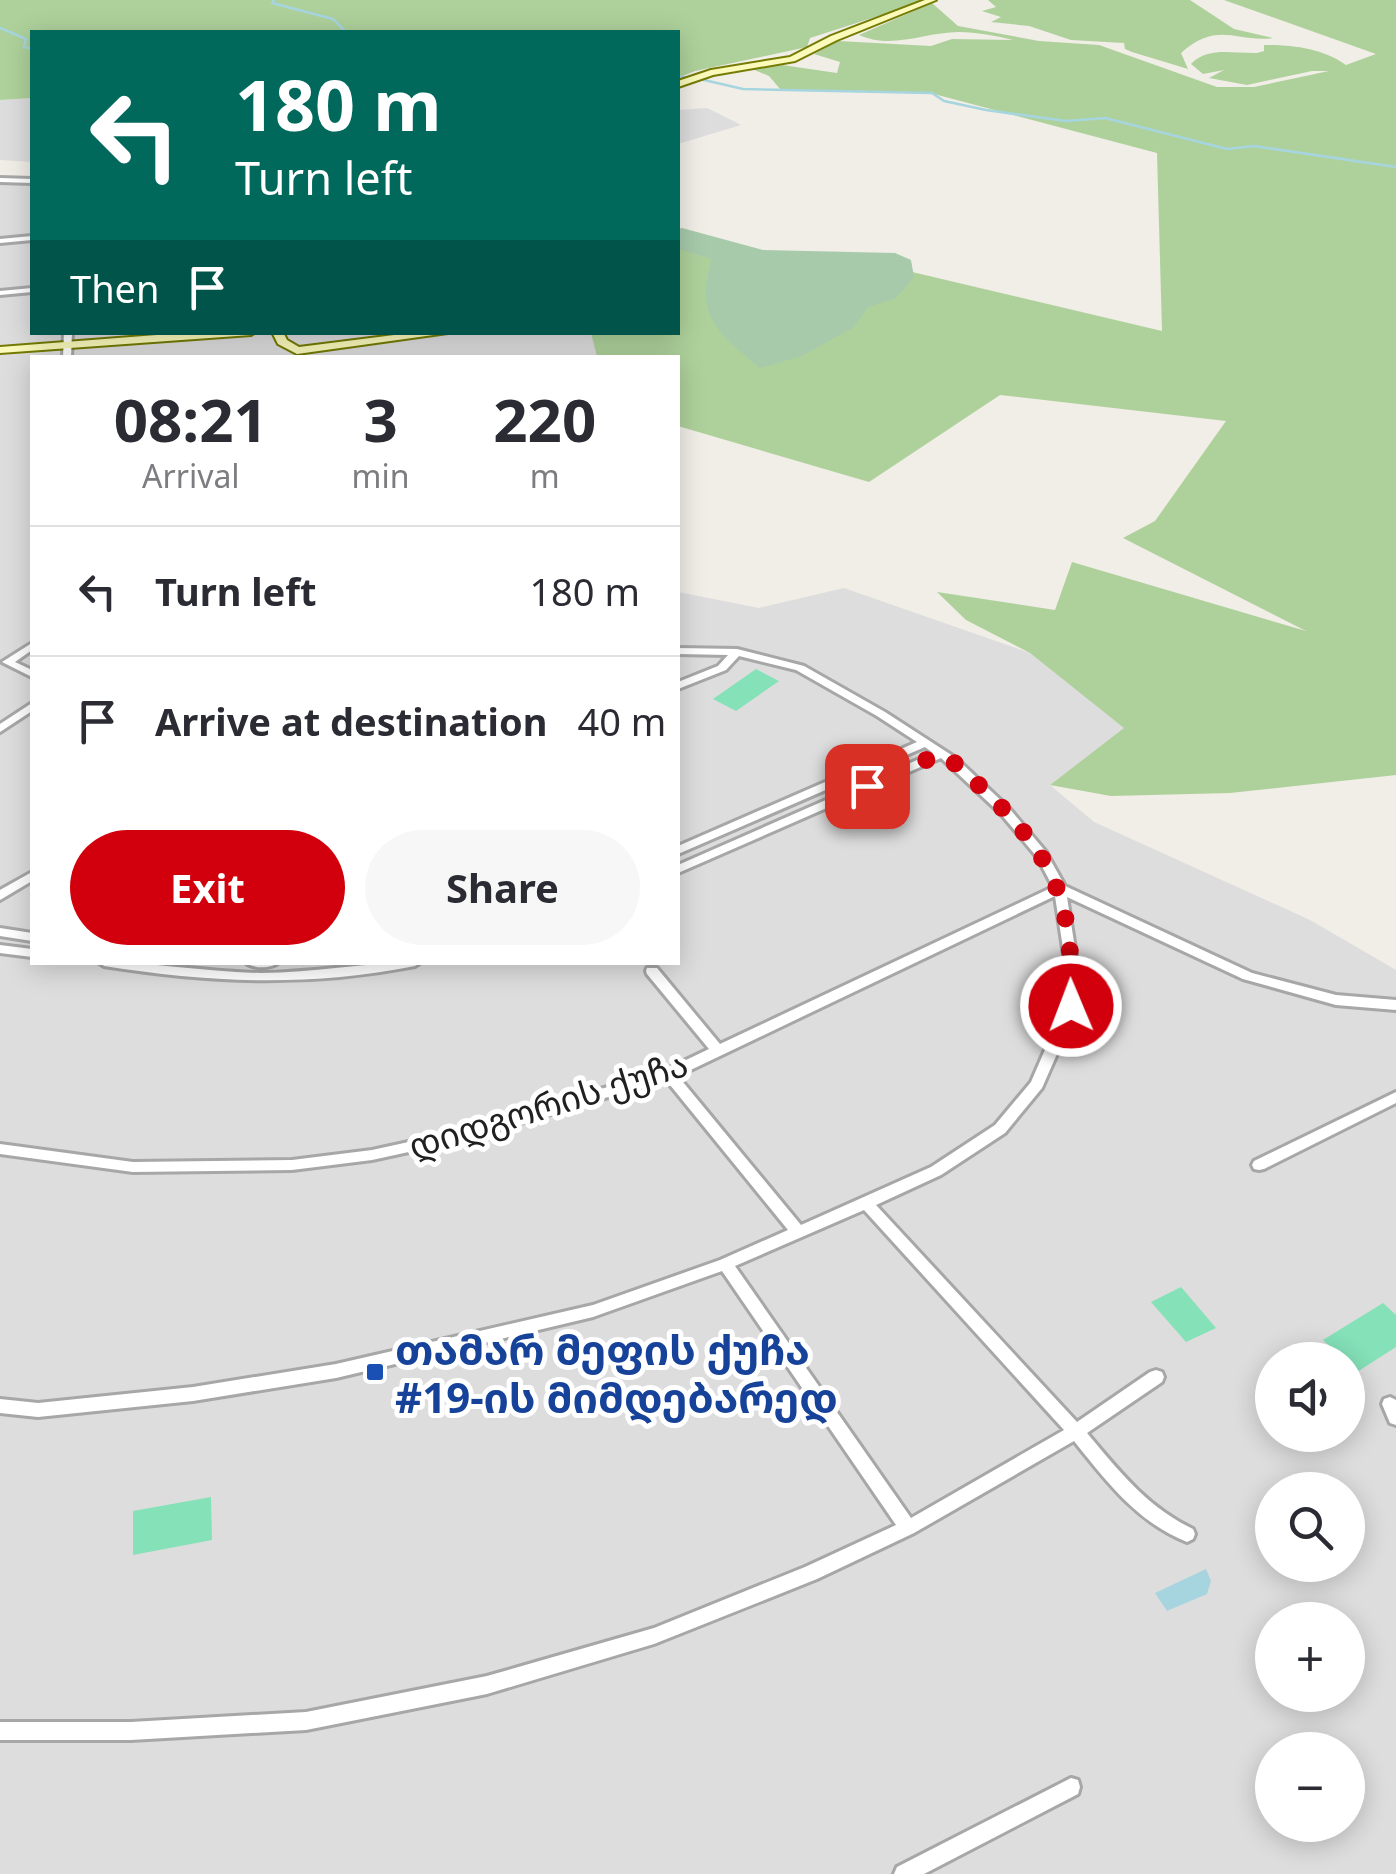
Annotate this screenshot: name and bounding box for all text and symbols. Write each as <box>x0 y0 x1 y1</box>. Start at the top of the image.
text: 180 m <box>235 56 442 152</box>
icon: left <box>70 70 200 200</box>
text: Turn left <box>235 147 412 208</box>
icon: arrive <box>180 260 235 315</box>
text: Then <box>70 262 160 314</box>
text: 08:21 <box>114 378 268 460</box>
text: 3 <box>363 378 398 460</box>
text: 220 <box>493 378 596 460</box>
text: Arrival <box>142 454 240 497</box>
text: min <box>352 454 410 497</box>
text: m <box>530 454 560 497</box>
icon: left <box>70 564 125 619</box>
text: Turn left <box>155 565 317 617</box>
text: 180 m <box>529 565 640 617</box>
icon: arrive <box>70 694 125 749</box>
text: Arrive at destination <box>155 695 547 747</box>
text: 40 m <box>577 695 666 747</box>
pin <box>825 744 910 829</box>
icon: arrive <box>840 759 895 814</box>
button: Exit <box>70 830 345 945</box>
button: Share <box>365 830 640 945</box>
position arrow <box>1019 954 1123 1058</box>
street label: დიდგორის ქუჩა <box>403 1039 693 1169</box>
place label: თამარ მეფის ქუჩა #19-ის მიმდებარედ <box>395 1320 838 1425</box>
map controls <box>1255 1342 1365 1842</box>
button: sound <box>1255 1342 1365 1452</box>
marker: თამარ მეფის ქუჩა #19-ის მიმდებარედ <box>364 1361 386 1383</box>
button: search <box>1255 1472 1365 1582</box>
button: + <box>1255 1602 1365 1712</box>
button: − <box>1255 1732 1365 1842</box>

